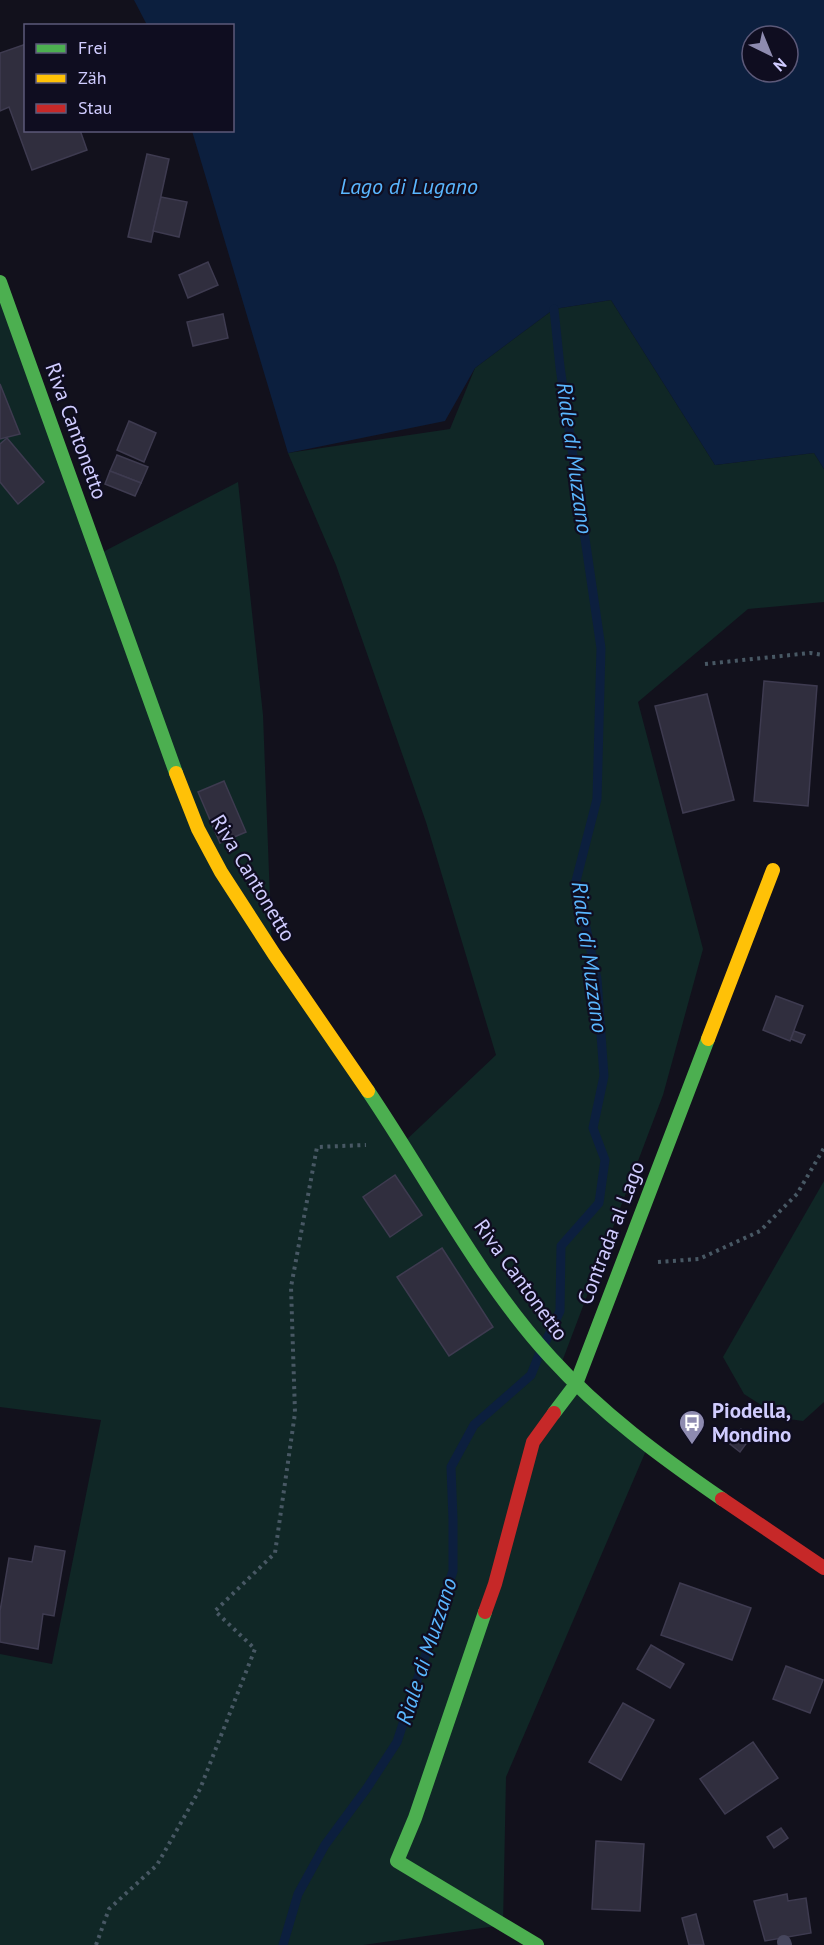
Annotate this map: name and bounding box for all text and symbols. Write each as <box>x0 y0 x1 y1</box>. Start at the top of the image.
legend <box>24 24 234 132</box>
north arrow <box>740 24 800 84</box>
text: Frei <box>78 36 107 59</box>
text: N <box>770 54 791 76</box>
text: Zäh <box>78 66 107 89</box>
text: Stau <box>78 96 112 119</box>
water label: Lago di Lugano <box>340 172 478 200</box>
street label: Riva Cantonetto <box>39 359 114 503</box>
water label: Riale di Muzzano <box>551 380 600 536</box>
street label: Riva Cantonetto <box>205 809 302 946</box>
water label: Riale di Muzzano <box>566 879 615 1035</box>
street label: Contrada al Lago <box>571 1157 650 1308</box>
street label: Riva Cantonetto <box>468 1214 574 1346</box>
place label: Piodella, Mondino <box>712 1397 791 1448</box>
bus stop icon: Piodella, Mondino <box>677 1408 707 1446</box>
water label: Riale di Muzzano <box>389 1574 463 1728</box>

